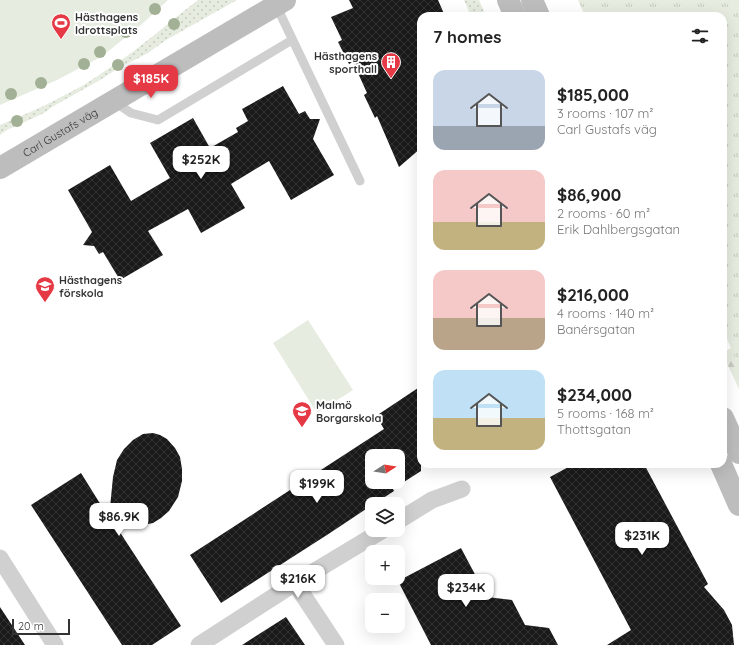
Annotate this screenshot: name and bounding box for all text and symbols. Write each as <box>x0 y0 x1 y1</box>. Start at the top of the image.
place label: Hästhagens Idrottsplats <box>75 10 138 37</box>
sports icon: Hästhagens Idrottsplats <box>50 12 72 40</box>
icon: filters <box>689 25 711 47</box>
text: 7 homes <box>433 26 502 47</box>
place label: Hästhagens sporthall <box>314 49 377 76</box>
building icon: Hästhagens sporthall <box>380 51 402 79</box>
pin: $185K <box>123 65 179 99</box>
text: $185K <box>133 70 169 86</box>
text: $185,000 <box>557 84 629 105</box>
icon: home <box>465 86 513 134</box>
street label: Carl Gustafs väg <box>20 105 100 160</box>
text: 3 rooms · 107 m² <box>557 105 653 121</box>
text: Carl Gustafs väg <box>557 121 657 137</box>
pin: $252K <box>173 146 229 180</box>
text: $252K <box>182 151 220 167</box>
text: $86,900 <box>557 184 621 205</box>
icon: home <box>465 186 513 234</box>
text: 2 rooms · 60 m² <box>557 205 650 221</box>
text: Erik Dahlbergsgatan <box>557 221 680 237</box>
place label: Hästhagens förskola <box>59 273 122 300</box>
school or university icon: Hästhagens förskola <box>34 275 56 303</box>
text: $216,000 <box>557 284 629 305</box>
icon: home <box>465 286 513 334</box>
text: 4 rooms · 140 m² <box>557 305 654 321</box>
text: Banérsgatan <box>557 321 635 337</box>
text: $234,000 <box>557 384 632 405</box>
icon: home <box>465 386 513 434</box>
place label: Malmö Borgarskola <box>316 398 381 425</box>
school or university icon: Malmö Borgarskola <box>291 400 313 428</box>
text: 5 rooms · 168 m² <box>557 405 654 421</box>
text: Thottsgatan <box>557 421 631 437</box>
north arrow <box>365 449 405 489</box>
map controls <box>365 449 405 633</box>
pin: $199K <box>289 470 345 504</box>
text: $199K <box>299 475 335 491</box>
button: layers <box>365 497 405 537</box>
pin: $86.9K <box>86 503 152 537</box>
text: $86.9K <box>98 508 140 524</box>
pin: $231K <box>614 522 670 556</box>
text: $231K <box>624 527 660 543</box>
button: + <box>365 545 405 585</box>
pin: $216K <box>270 565 326 599</box>
text: $216K <box>280 570 316 586</box>
pin: $234K <box>438 574 494 608</box>
text: $234K <box>447 579 485 595</box>
button: − <box>365 593 405 633</box>
scale bar <box>12 617 70 636</box>
text: 20 m <box>18 619 44 633</box>

